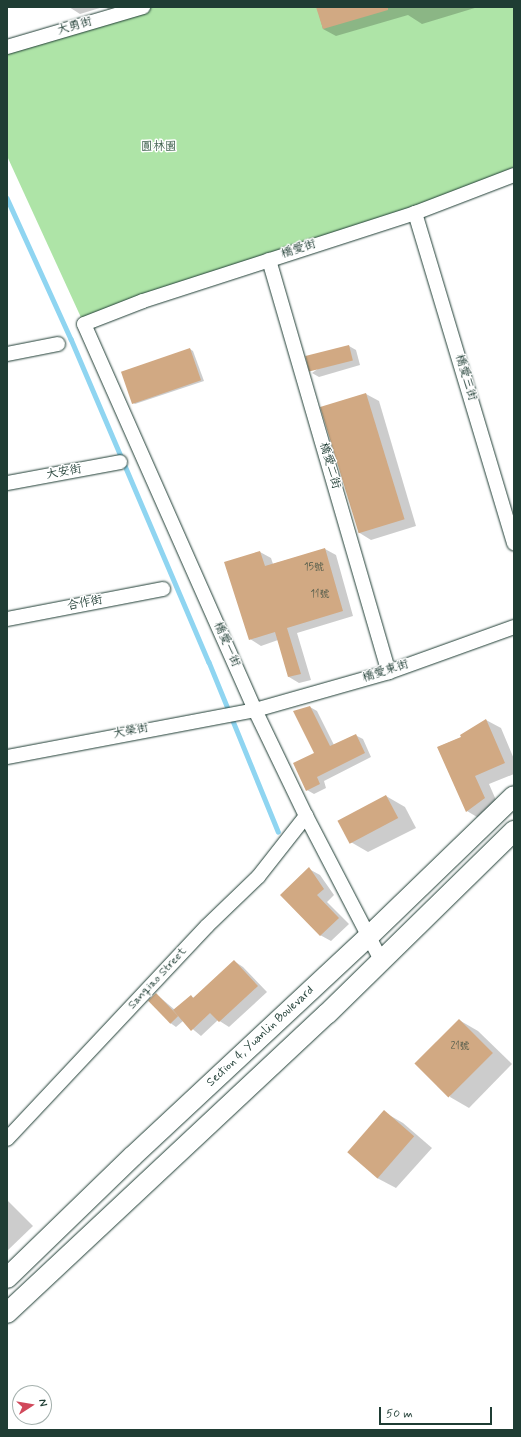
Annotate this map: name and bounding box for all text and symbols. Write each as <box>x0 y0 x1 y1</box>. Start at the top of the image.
street label: 大勇街 <box>56 15 94 39</box>
park label: 圓林園 <box>141 141 177 155</box>
street label: 橋愛街 <box>280 238 318 262</box>
street label: 橋愛三街 <box>451 353 479 403</box>
street label: 橋愛二街 <box>315 441 343 491</box>
street label: 大安街 <box>45 463 83 483</box>
house number: 15號 <box>304 562 324 574</box>
house number: 11號 <box>311 589 329 601</box>
street label: 合作街 <box>66 593 104 615</box>
street label: 橋愛一街 <box>210 620 242 670</box>
street label: 橋愛東街 <box>361 658 411 686</box>
street label: 大榮街 <box>112 721 150 743</box>
street label: Sanqiao Street <box>126 945 190 1013</box>
street label: Section 4, Yuanlin Boulevard <box>205 984 317 1090</box>
house number: 21號 <box>450 1041 470 1053</box>
north arrow <box>12 1385 52 1425</box>
text: N <box>35 1398 50 1408</box>
scale bar <box>381 1399 494 1425</box>
text: 50 m <box>386 1406 413 1422</box>

